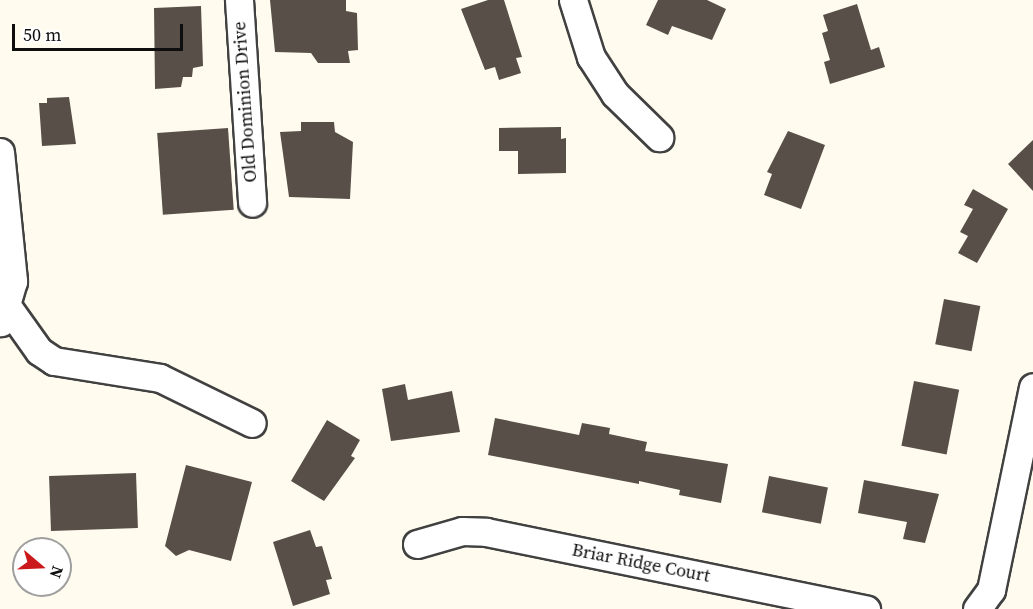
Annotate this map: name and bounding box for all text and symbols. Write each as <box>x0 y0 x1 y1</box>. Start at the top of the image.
scale bar <box>15 12 186 50</box>
street label: Old Dominion Drive <box>229 21 261 183</box>
text: 50 m <box>23 22 61 47</box>
north arrow <box>12 537 72 597</box>
street label: Briar Ridge Court <box>570 539 712 587</box>
text: N <box>45 563 69 581</box>

